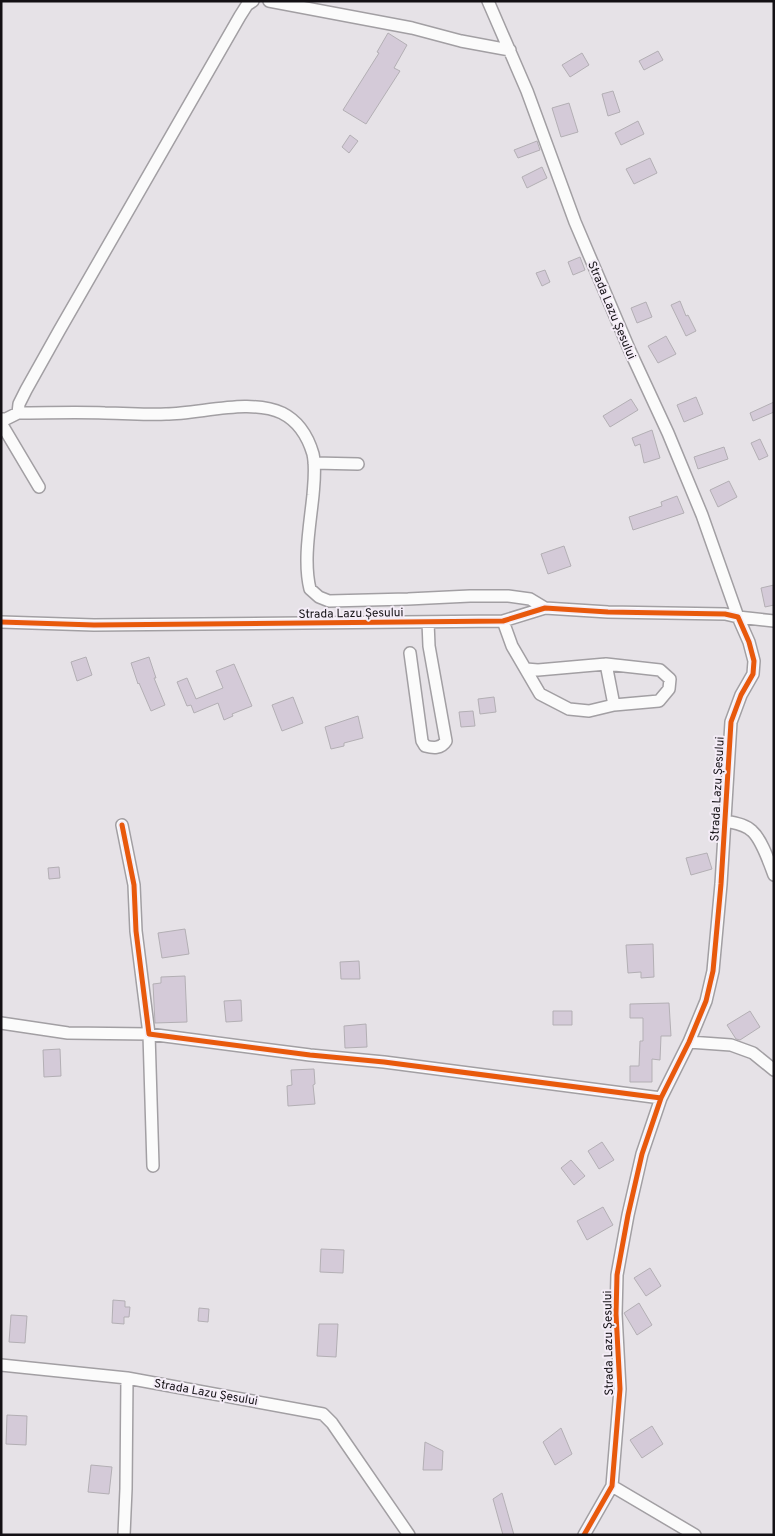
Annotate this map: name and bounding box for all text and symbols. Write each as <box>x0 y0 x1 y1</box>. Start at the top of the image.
street label: Strada Lazu Șesului <box>583 259 639 362</box>
street label: Strada Lazu Șesului <box>298 605 404 623</box>
street label: Strada Lazu Șesului <box>707 736 729 842</box>
street label: Strada Lazu Șesului <box>600 1290 618 1396</box>
street label: Strada Lazu Șesului <box>153 1376 259 1410</box>

